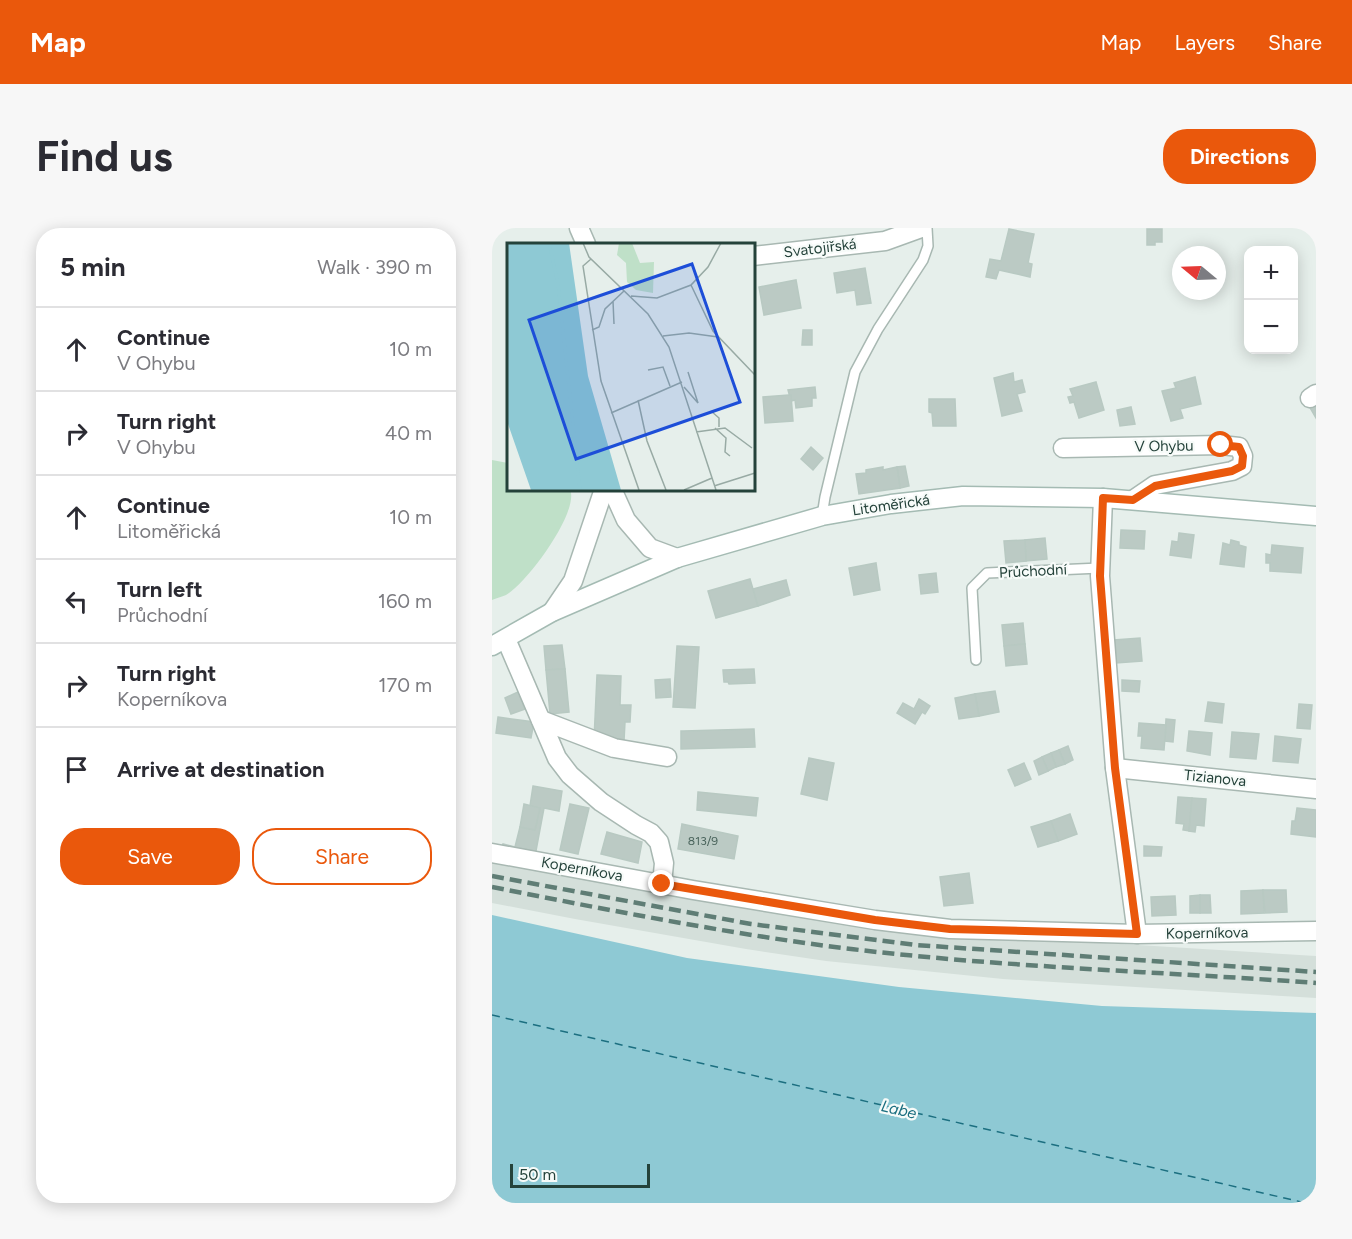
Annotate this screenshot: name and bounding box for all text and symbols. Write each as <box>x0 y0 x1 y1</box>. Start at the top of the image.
text: Map <box>30 25 86 59</box>
text: Map <box>1101 30 1141 55</box>
text: Layers <box>1174 30 1235 55</box>
text: Share <box>1268 30 1322 55</box>
button: Directions <box>1163 129 1316 184</box>
text: Find us <box>36 131 173 182</box>
street label: Svatojiřská <box>783 235 857 261</box>
inset map <box>507 243 754 490</box>
north arrow <box>1172 246 1226 300</box>
map controls <box>1244 246 1298 354</box>
button: + <box>1244 246 1298 300</box>
text: 5 min <box>60 251 126 283</box>
text: Walk · 390 m <box>317 255 432 279</box>
button: − <box>1244 300 1298 354</box>
text: Continue <box>117 324 210 351</box>
icon: ahead <box>60 333 93 366</box>
text: 10 m <box>389 337 432 361</box>
text: V Ohybu <box>117 351 196 375</box>
text: Turn right <box>117 408 216 435</box>
icon: right <box>60 417 93 450</box>
text: 40 m <box>385 421 432 445</box>
route start <box>1207 431 1233 457</box>
text: V Ohybu <box>117 435 196 459</box>
street label: V Ohybu <box>1134 436 1194 456</box>
street label: Litoměřická <box>851 491 931 519</box>
text: Continue <box>117 492 210 519</box>
icon: ahead <box>60 501 93 534</box>
text: 10 m <box>389 505 432 529</box>
text: Litoměřická <box>117 519 221 543</box>
street label: Průchodní <box>999 560 1069 582</box>
text: Turn left <box>117 576 203 603</box>
icon: left <box>60 585 93 618</box>
text: 160 m <box>378 589 432 613</box>
text: Průchodní <box>117 603 208 627</box>
text: Turn right <box>117 660 216 687</box>
icon: right <box>60 669 93 702</box>
text: 170 m <box>378 673 432 697</box>
text: Koperníkova <box>117 687 227 711</box>
icon: arrive <box>60 753 93 786</box>
text: Arrive at destination <box>117 756 325 783</box>
street label: Tizianova <box>1183 766 1247 790</box>
button: Save <box>60 828 240 885</box>
button: Share <box>252 828 432 885</box>
house number: 813/9 <box>688 834 718 848</box>
street label: Koperníkova <box>540 853 624 885</box>
route end <box>648 870 674 896</box>
street label: Koperníkova <box>1166 923 1248 943</box>
water label: Labe <box>879 1096 919 1123</box>
scale bar <box>510 1161 650 1188</box>
text: 50 m <box>519 1165 556 1184</box>

